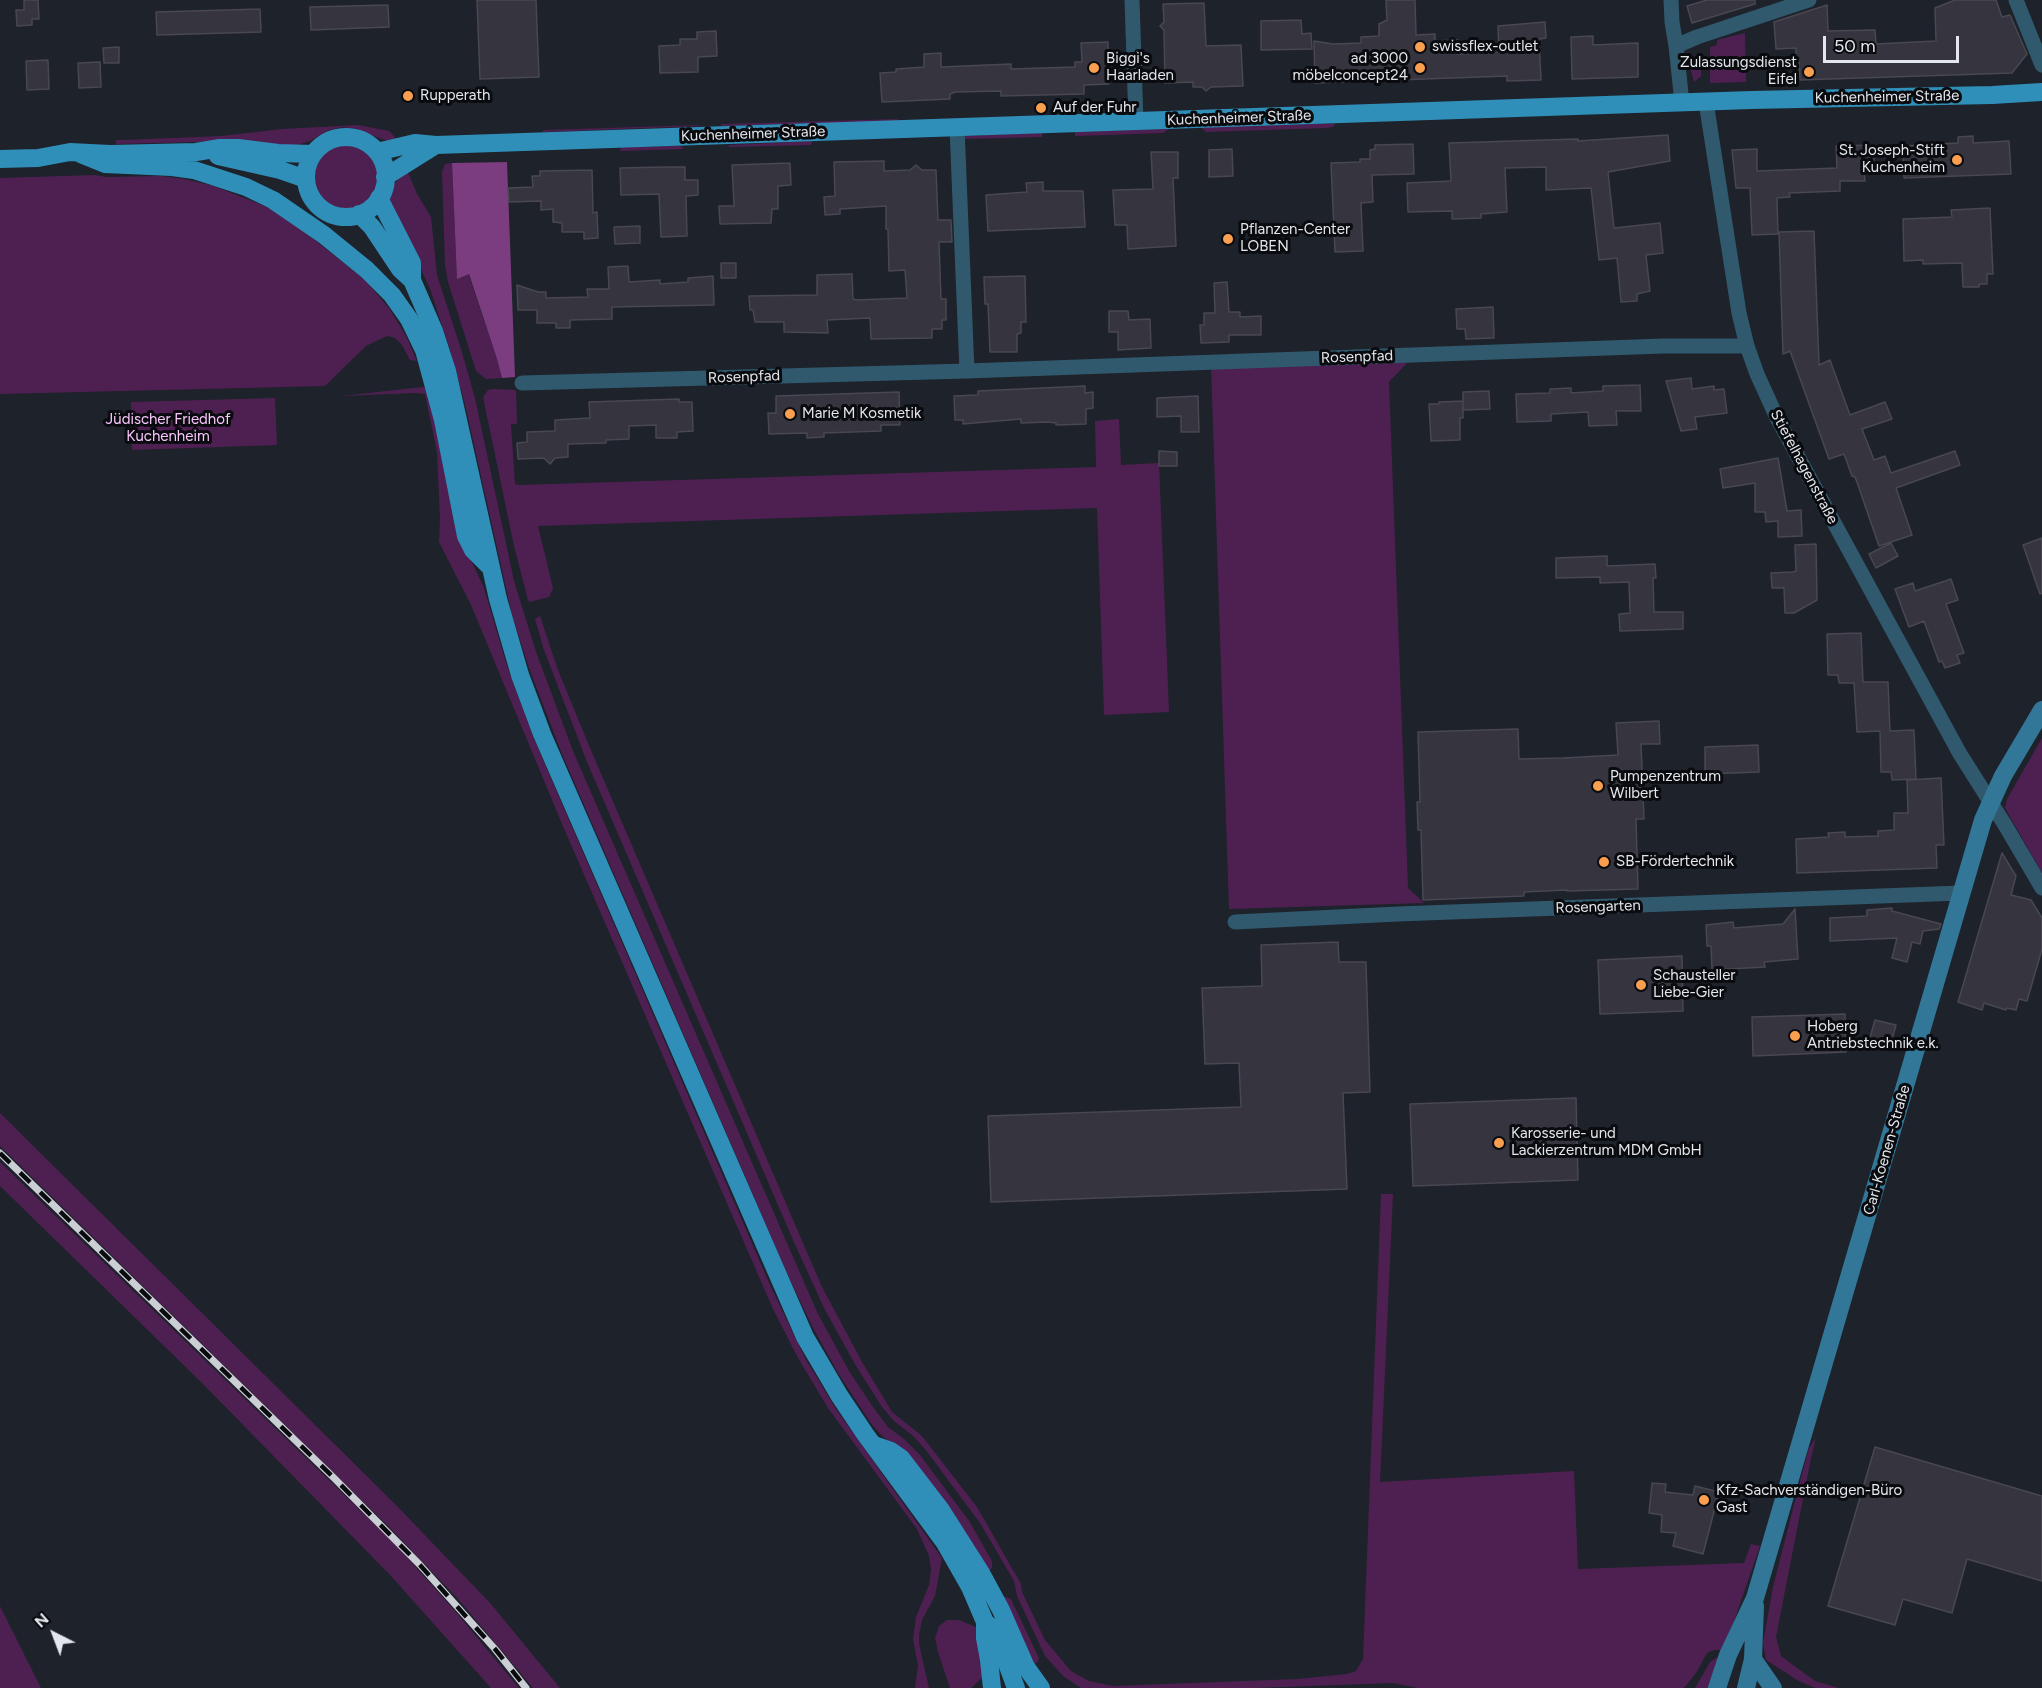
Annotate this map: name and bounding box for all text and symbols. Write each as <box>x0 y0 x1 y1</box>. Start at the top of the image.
scale bar <box>1826 24 1962 62</box>
text: 50 m <box>1834 35 1876 57</box>
place label: swissflex-outlet <box>1432 38 1538 56</box>
marker: swissflex-outlet <box>1413 40 1427 54</box>
place label: Biggi's Haarladen <box>1106 50 1174 85</box>
place label: ad 3000 möbelconcept24 <box>1293 50 1408 85</box>
place label: Zulassungsdienst Eifel <box>1680 54 1797 89</box>
marker: Biggi's Haarladen <box>1087 61 1101 75</box>
marker: ad 3000 möbelconcept24 <box>1413 61 1427 75</box>
marker: Zulassungsdienst Eifel <box>1802 65 1816 79</box>
place label: Rupperath <box>420 87 490 105</box>
street label: Kuchenheimer Straße <box>1815 87 1959 107</box>
marker: Rupperath <box>401 89 415 103</box>
place label: Auf der Fuhr <box>1053 99 1136 117</box>
marker: Auf der Fuhr <box>1034 101 1048 115</box>
street label: Kuchenheimer Straße <box>1166 106 1312 130</box>
street label: Kuchenheimer Straße <box>680 122 826 146</box>
place label: St. Joseph-Stift Kuchenheim <box>1839 142 1945 177</box>
marker: St. Joseph-Stift Kuchenheim <box>1950 153 1964 167</box>
place label: Pflanzen-Center LOBEN <box>1240 221 1350 256</box>
marker: Pflanzen-Center LOBEN <box>1221 232 1235 246</box>
street label: Rosenpfad <box>1320 347 1394 367</box>
street label: Rosenpfad <box>707 367 781 387</box>
place label: Marie M Kosmetik <box>802 405 921 423</box>
marker: Marie M Kosmetik <box>783 407 797 421</box>
street label: Stiefelhagenstraße <box>1766 407 1842 527</box>
park label: Jüdischer Friedhof Kuchenheim <box>106 411 230 446</box>
place label: Pumpenzentrum Wilbert <box>1610 768 1721 803</box>
marker: Pumpenzentrum Wilbert <box>1591 779 1605 793</box>
place label: SB-Fördertechnik <box>1616 853 1734 871</box>
marker: SB-Fördertechnik <box>1597 855 1611 869</box>
street label: Rosengarten <box>1555 897 1641 917</box>
place label: Schausteller Liebe-Gier <box>1653 967 1735 1002</box>
marker: Schausteller Liebe-Gier <box>1634 978 1648 992</box>
place label: Hoberg Antriebstechnik e.k. <box>1807 1018 1939 1053</box>
marker: Hoberg Antriebstechnik e.k. <box>1788 1029 1802 1043</box>
street label: Carl-Koenen-Straße <box>1860 1083 1914 1217</box>
place label: Karosserie- und Lackierzentrum MDM GmbH <box>1511 1125 1702 1160</box>
marker: Karosserie- und Lackierzentrum MDM GmbH <box>1492 1136 1506 1150</box>
place label: Kfz-Sachverständigen-Büro Gast <box>1716 1482 1902 1517</box>
marker: Kfz-Sachverständigen-Büro Gast <box>1697 1493 1711 1507</box>
north arrow <box>24 1604 84 1664</box>
text: N <box>31 1609 53 1631</box>

